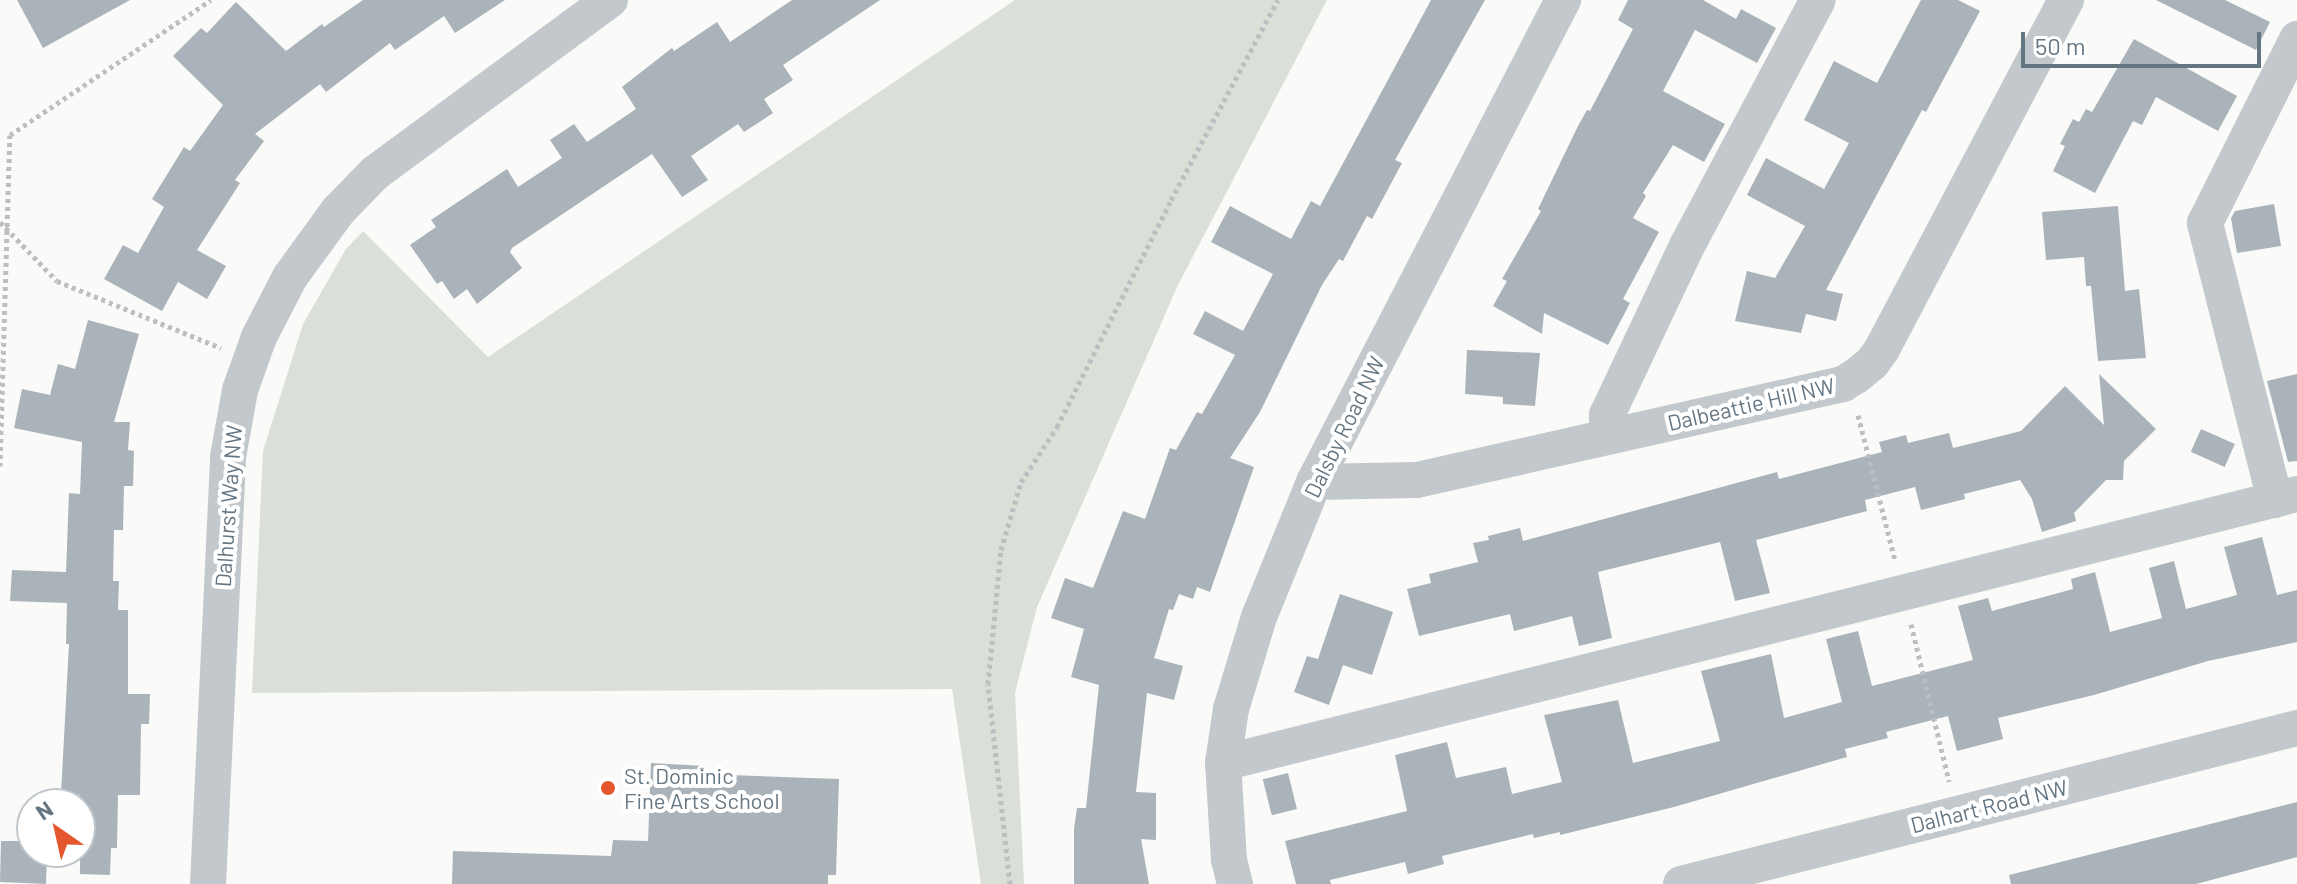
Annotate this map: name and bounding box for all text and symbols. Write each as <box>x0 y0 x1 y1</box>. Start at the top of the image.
scale bar <box>2025 16 2265 66</box>
text: 50 m <box>2035 31 2086 60</box>
street label: Dalsby Road NW <box>1298 352 1390 502</box>
street label: Dalbeattie Hill NW <box>1665 372 1837 436</box>
street label: Dalhurst Way NW <box>209 424 247 588</box>
place label: St. Dominic Fine Arts School <box>624 762 780 814</box>
street label: Dalhart Road NW <box>1908 774 2070 838</box>
marker: St. Dominic Fine Arts School <box>599 779 617 797</box>
north arrow <box>16 788 96 868</box>
text: N <box>30 795 57 825</box>

